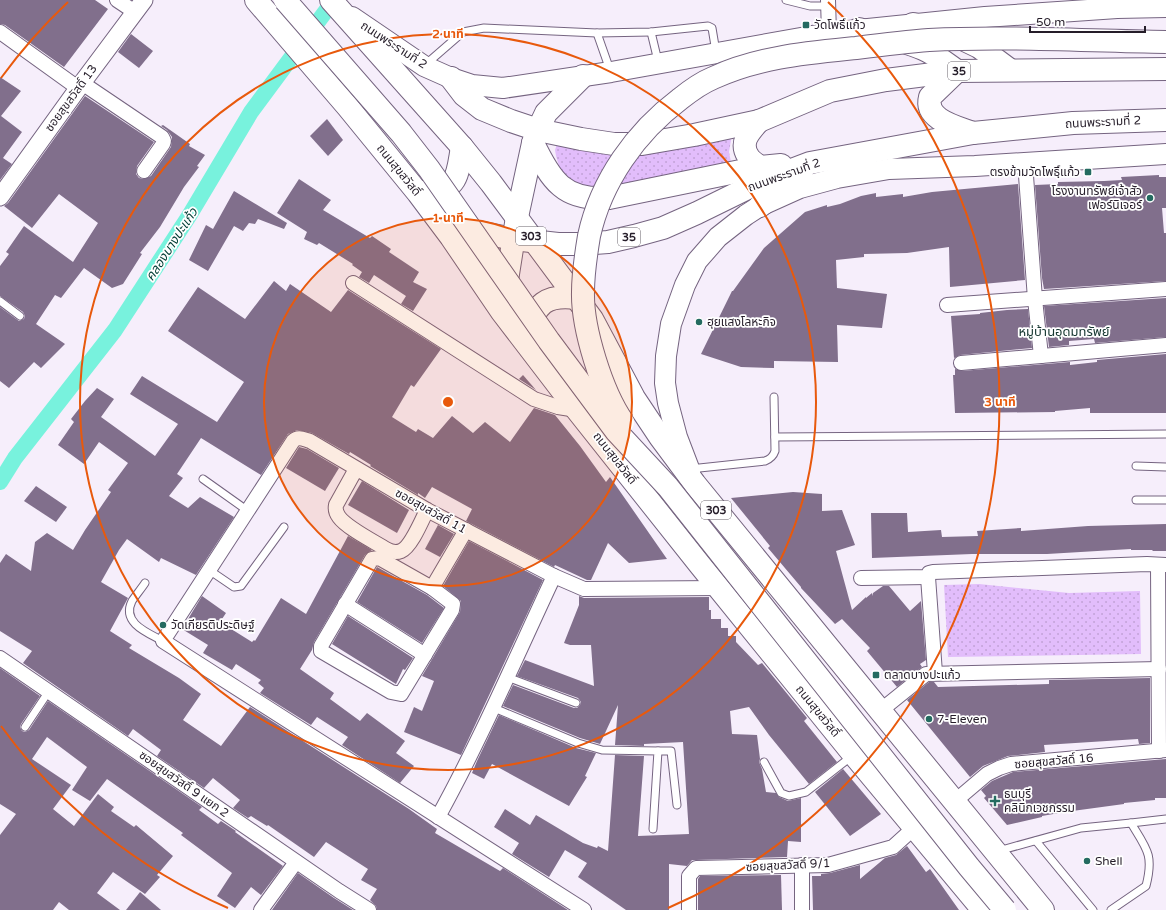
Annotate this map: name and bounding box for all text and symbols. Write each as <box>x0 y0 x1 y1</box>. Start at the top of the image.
scale bar <box>1030 8 1145 34</box>
text: 50 m <box>1036 15 1065 29</box>
street label: ถนนพระรามที่ 2 <box>358 17 431 72</box>
place label: วัดโพธิ์แก้ว <box>814 18 866 32</box>
marker: วัดโพธิ์แก้ว <box>801 20 811 30</box>
text: 2 นาที <box>432 27 464 41</box>
street label: ซอยสุขสวัสดิ์ 13 <box>42 62 100 134</box>
road number: 35 <box>948 62 970 80</box>
street label: ถนนพระรามที่ 2 <box>1064 111 1141 131</box>
street label: ถนนสุขสวัสดิ์ <box>374 141 424 199</box>
street label: ถนนพระรามที่ 2 <box>745 154 822 195</box>
place label: ตรงข้ามวัดโพธฺิ์แก้ว <box>990 165 1080 179</box>
marker: ตรงข้ามวัดโพธฺิ์แก้ว <box>1083 167 1093 177</box>
place label: โรงงานทรัพย์เจ้าสัว เฟอร์นิเจอร์ <box>1052 184 1143 212</box>
marker: โรงงานทรัพย์เจ้าสัว เฟอร์นิเจอร์ <box>1145 193 1155 203</box>
water label: คลองบางปะแก้ว <box>142 205 202 284</box>
text: 1 นาที <box>432 211 464 225</box>
road number: 303 <box>516 227 546 245</box>
road number: 35 <box>618 228 640 246</box>
place label: ฮุยแสงโลหะกิจ <box>707 315 776 329</box>
marker: ฮุยแสงโลหะกิจ <box>694 317 704 327</box>
district label: หมู่บ้านอุดมทรัพย์ <box>1018 324 1110 340</box>
centre of rings <box>441 395 455 409</box>
text: 3 นาที <box>984 395 1016 409</box>
street label: ถนนสุขสวัสดิ์ <box>590 429 640 487</box>
street label: ซอยสุขสวัสดิ์ 11 <box>393 485 469 536</box>
road number: 303 <box>701 501 731 519</box>
place label: วัดเกียรติประดิษฐ์ <box>171 618 255 632</box>
marker: วัดเกียรติประดิษฐ์ <box>158 620 168 630</box>
place label: ตลาดบางปะแก้ว <box>884 668 961 682</box>
marker: ตลาดบางปะแก้ว <box>871 670 881 680</box>
street label: ถนนสุขสวัสดิ์ <box>793 682 843 740</box>
place label: 7-Eleven <box>937 712 987 726</box>
marker: 7-Eleven <box>924 714 934 724</box>
street label: ซอยสุขสวัสดิ์ 9 แยก 2 <box>136 748 232 820</box>
street label: ซอยสุขสวัสดิ์ 16 <box>1014 750 1094 771</box>
place label: ธนบุรี คลินิกเวชกรรม <box>1004 787 1075 815</box>
marker: ธนบุรี คลินิกเวชกรรม <box>989 795 1001 807</box>
place label: Shell <box>1095 854 1122 868</box>
street label: ซอยสุขสวัสดิ์ 9/1 <box>745 856 831 874</box>
marker: Shell <box>1082 856 1092 866</box>

